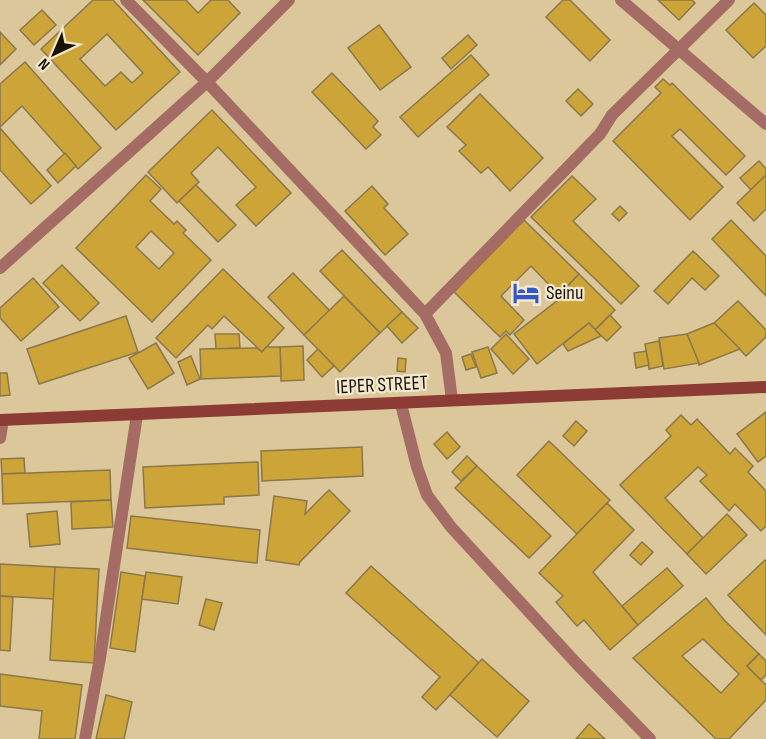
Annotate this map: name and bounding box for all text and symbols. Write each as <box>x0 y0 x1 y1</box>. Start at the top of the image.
north arrow <box>24 24 84 84</box>
text: N <box>35 54 54 74</box>
hotel icon: Seinu <box>511 278 541 308</box>
place label: Seinu <box>546 281 583 305</box>
street label: IEPER STREET <box>336 371 428 399</box>

